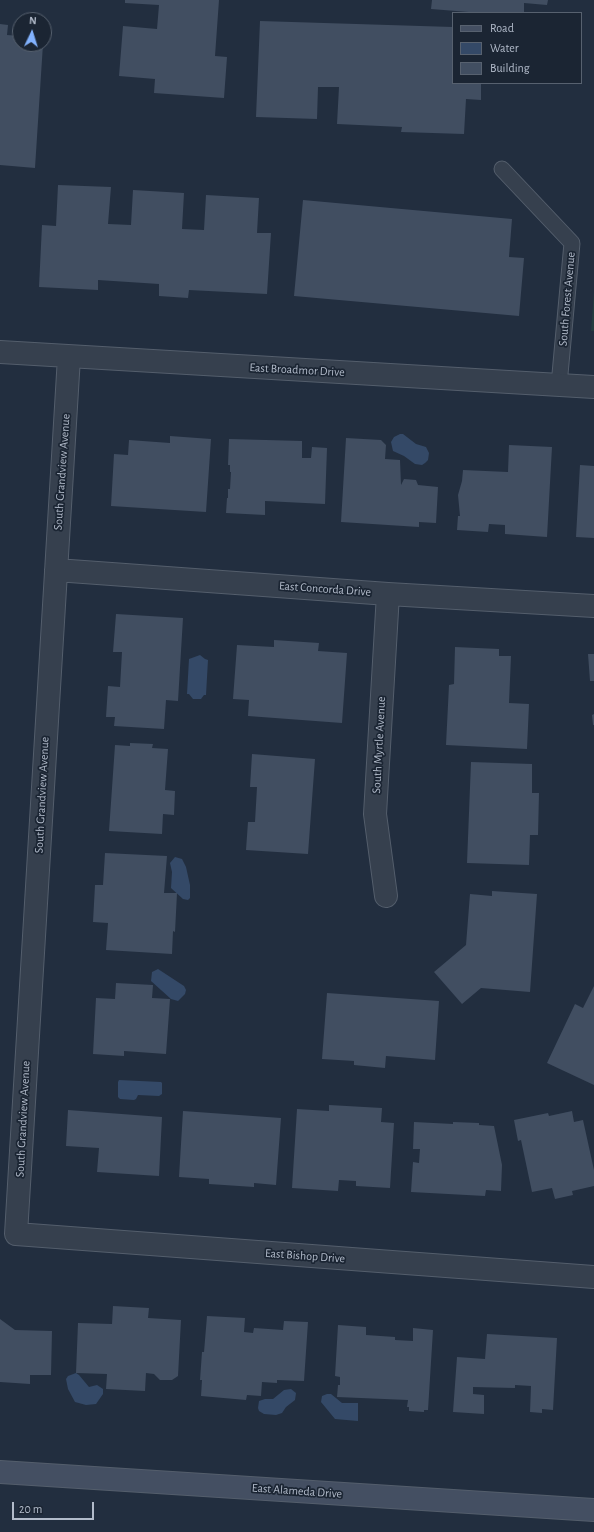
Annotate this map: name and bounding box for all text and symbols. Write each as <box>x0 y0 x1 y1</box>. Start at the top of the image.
north arrow <box>12 12 52 52</box>
legend <box>452 12 582 84</box>
text: N <box>29 15 37 26</box>
text: Road <box>490 22 514 34</box>
text: Water <box>490 42 519 54</box>
text: Building <box>490 62 530 74</box>
street label: South Forest Avenue <box>556 251 578 347</box>
street label: East Broadmor Drive <box>249 360 345 380</box>
street label: South Grandview Avenue <box>51 413 73 531</box>
street label: East Concorda Drive <box>278 579 372 599</box>
street label: South Myrtle Avenue <box>369 696 389 794</box>
street label: South Grandview Avenue <box>32 736 52 854</box>
street label: South Grandview Avenue <box>13 1060 33 1178</box>
street label: East Bishop Drive <box>264 1246 346 1266</box>
street label: East Alameda Drive <box>251 1481 343 1501</box>
scale bar <box>14 1494 96 1520</box>
text: 20 m <box>19 1503 42 1515</box>

